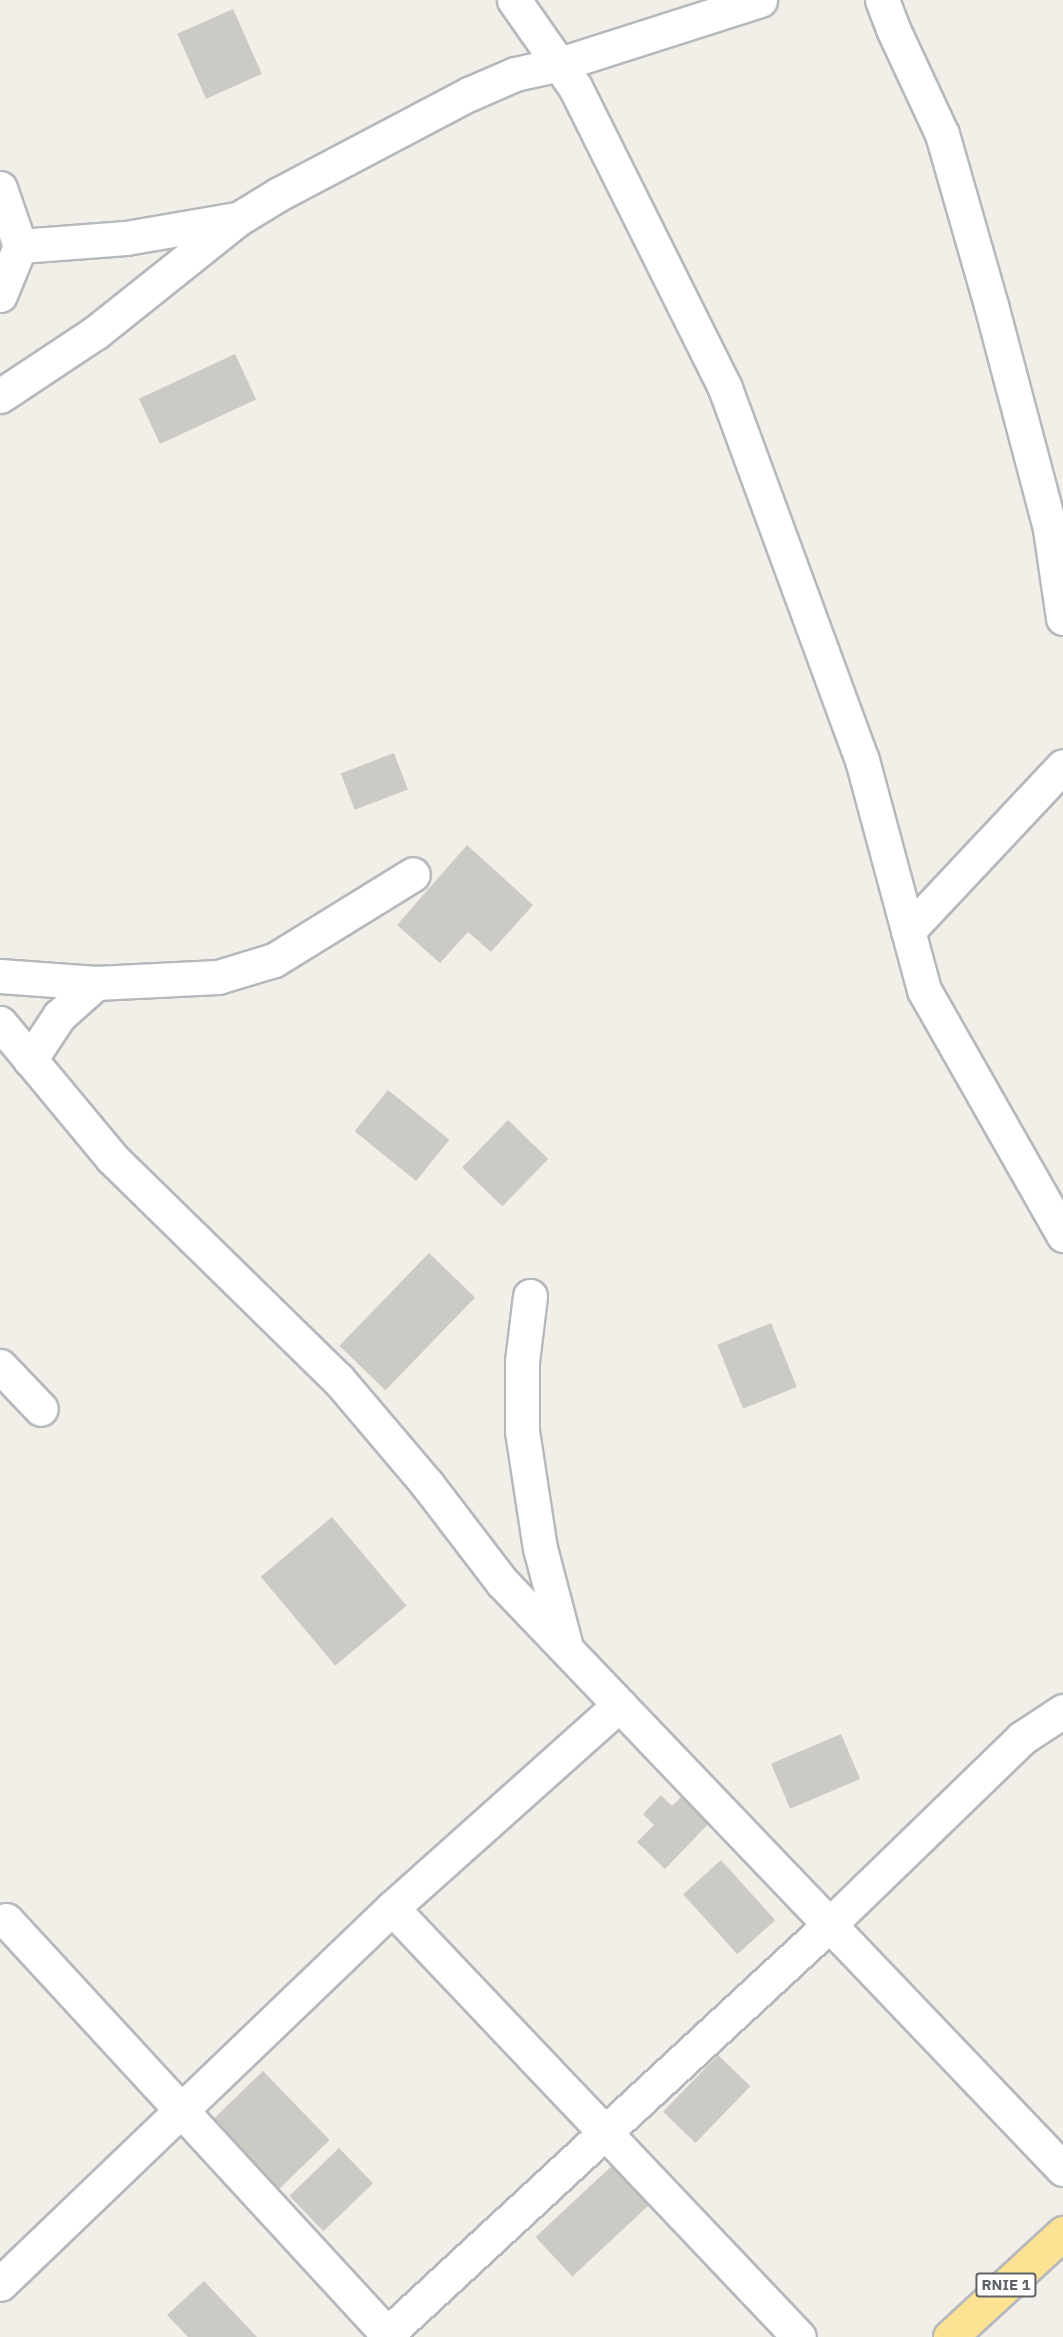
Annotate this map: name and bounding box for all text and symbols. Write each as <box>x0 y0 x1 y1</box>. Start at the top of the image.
road number: RNIE 1 <box>974 2273 1038 2297</box>

